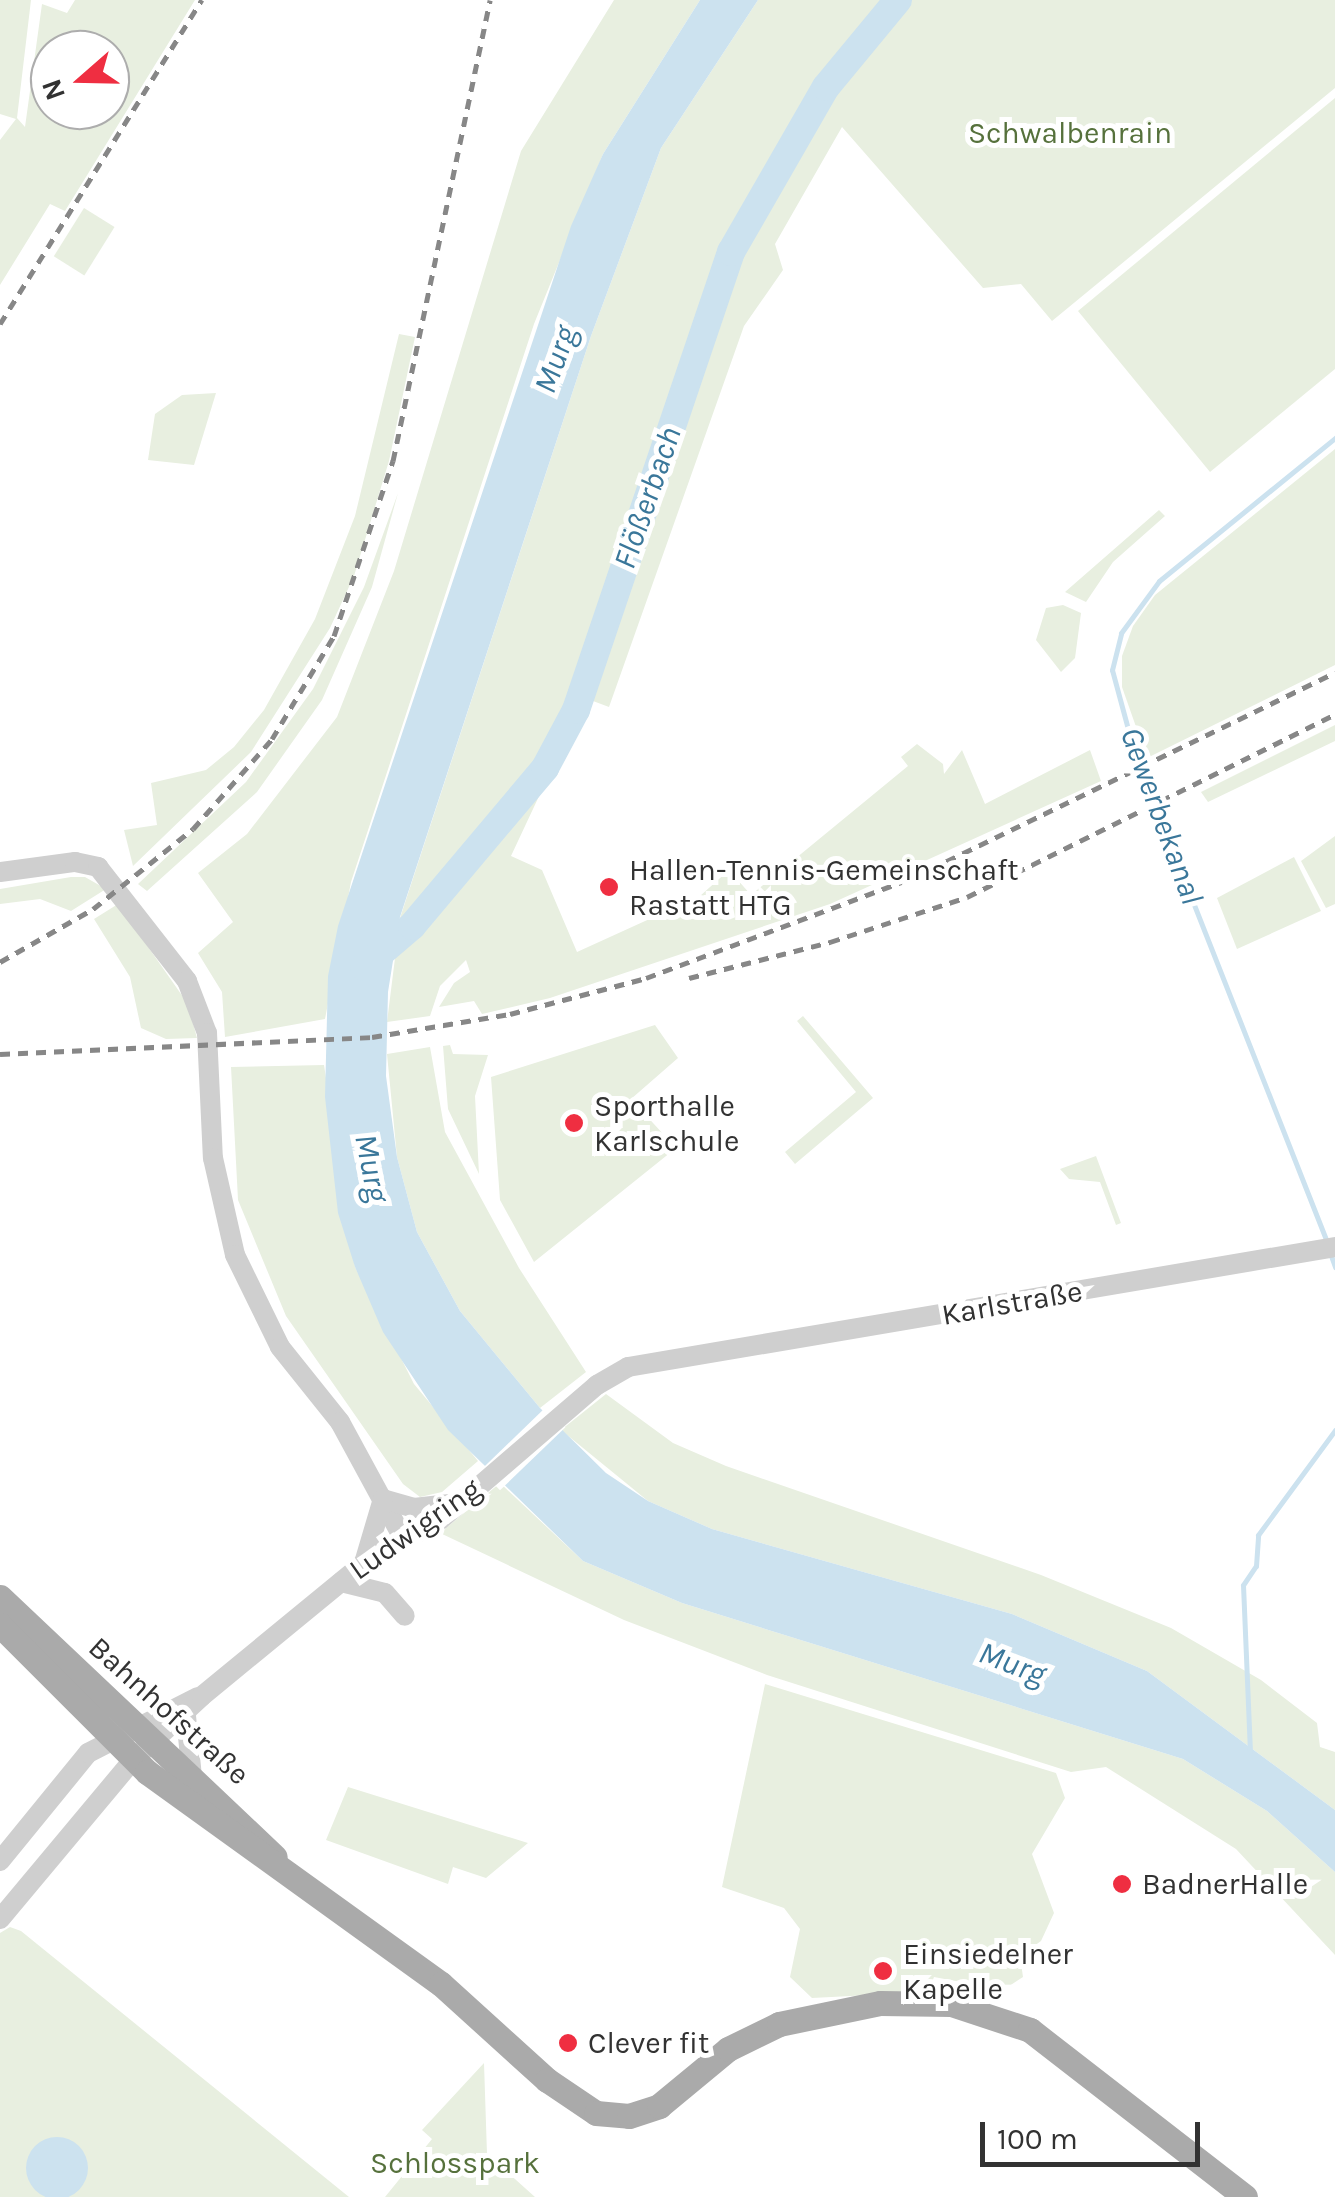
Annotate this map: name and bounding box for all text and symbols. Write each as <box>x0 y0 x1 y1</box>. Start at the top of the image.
north arrow <box>30 30 130 130</box>
text: N <box>34 75 72 105</box>
park label: Schwalbenrain <box>968 115 1172 151</box>
water label: Murg <box>526 321 586 399</box>
water label: Flößerbach <box>606 422 690 574</box>
water label: Gewerbekanal <box>1111 722 1211 910</box>
place label: Hallen-Tennis-Gemeinschaft Rastatt HTG <box>629 852 1019 922</box>
marker: Hallen-Tennis-Gemeinschaft Rastatt HTG <box>598 876 620 898</box>
place label: Sporthalle Karlschule <box>594 1088 739 1158</box>
marker: Sporthalle Karlschule <box>563 1112 585 1134</box>
water label: Murg <box>346 1131 396 1205</box>
street label: Karlstraße <box>939 1273 1085 1333</box>
street label: Ludwigring <box>342 1471 488 1587</box>
street label: Bahnhofstraße <box>81 1629 257 1793</box>
water label: Murg <box>973 1634 1051 1694</box>
place label: BadnerHalle <box>1142 1866 1308 1902</box>
marker: BadnerHalle <box>1111 1873 1133 1895</box>
place label: Einsiedelner Kapelle <box>903 1936 1073 2006</box>
marker: Einsiedelner Kapelle <box>872 1960 894 1982</box>
place label: Clever fit <box>588 2025 709 2061</box>
marker: Clever fit <box>557 2032 579 2054</box>
scale bar <box>985 2102 1205 2164</box>
text: 100 m <box>997 2121 1078 2157</box>
park label: Schlosspark <box>370 2145 540 2181</box>

